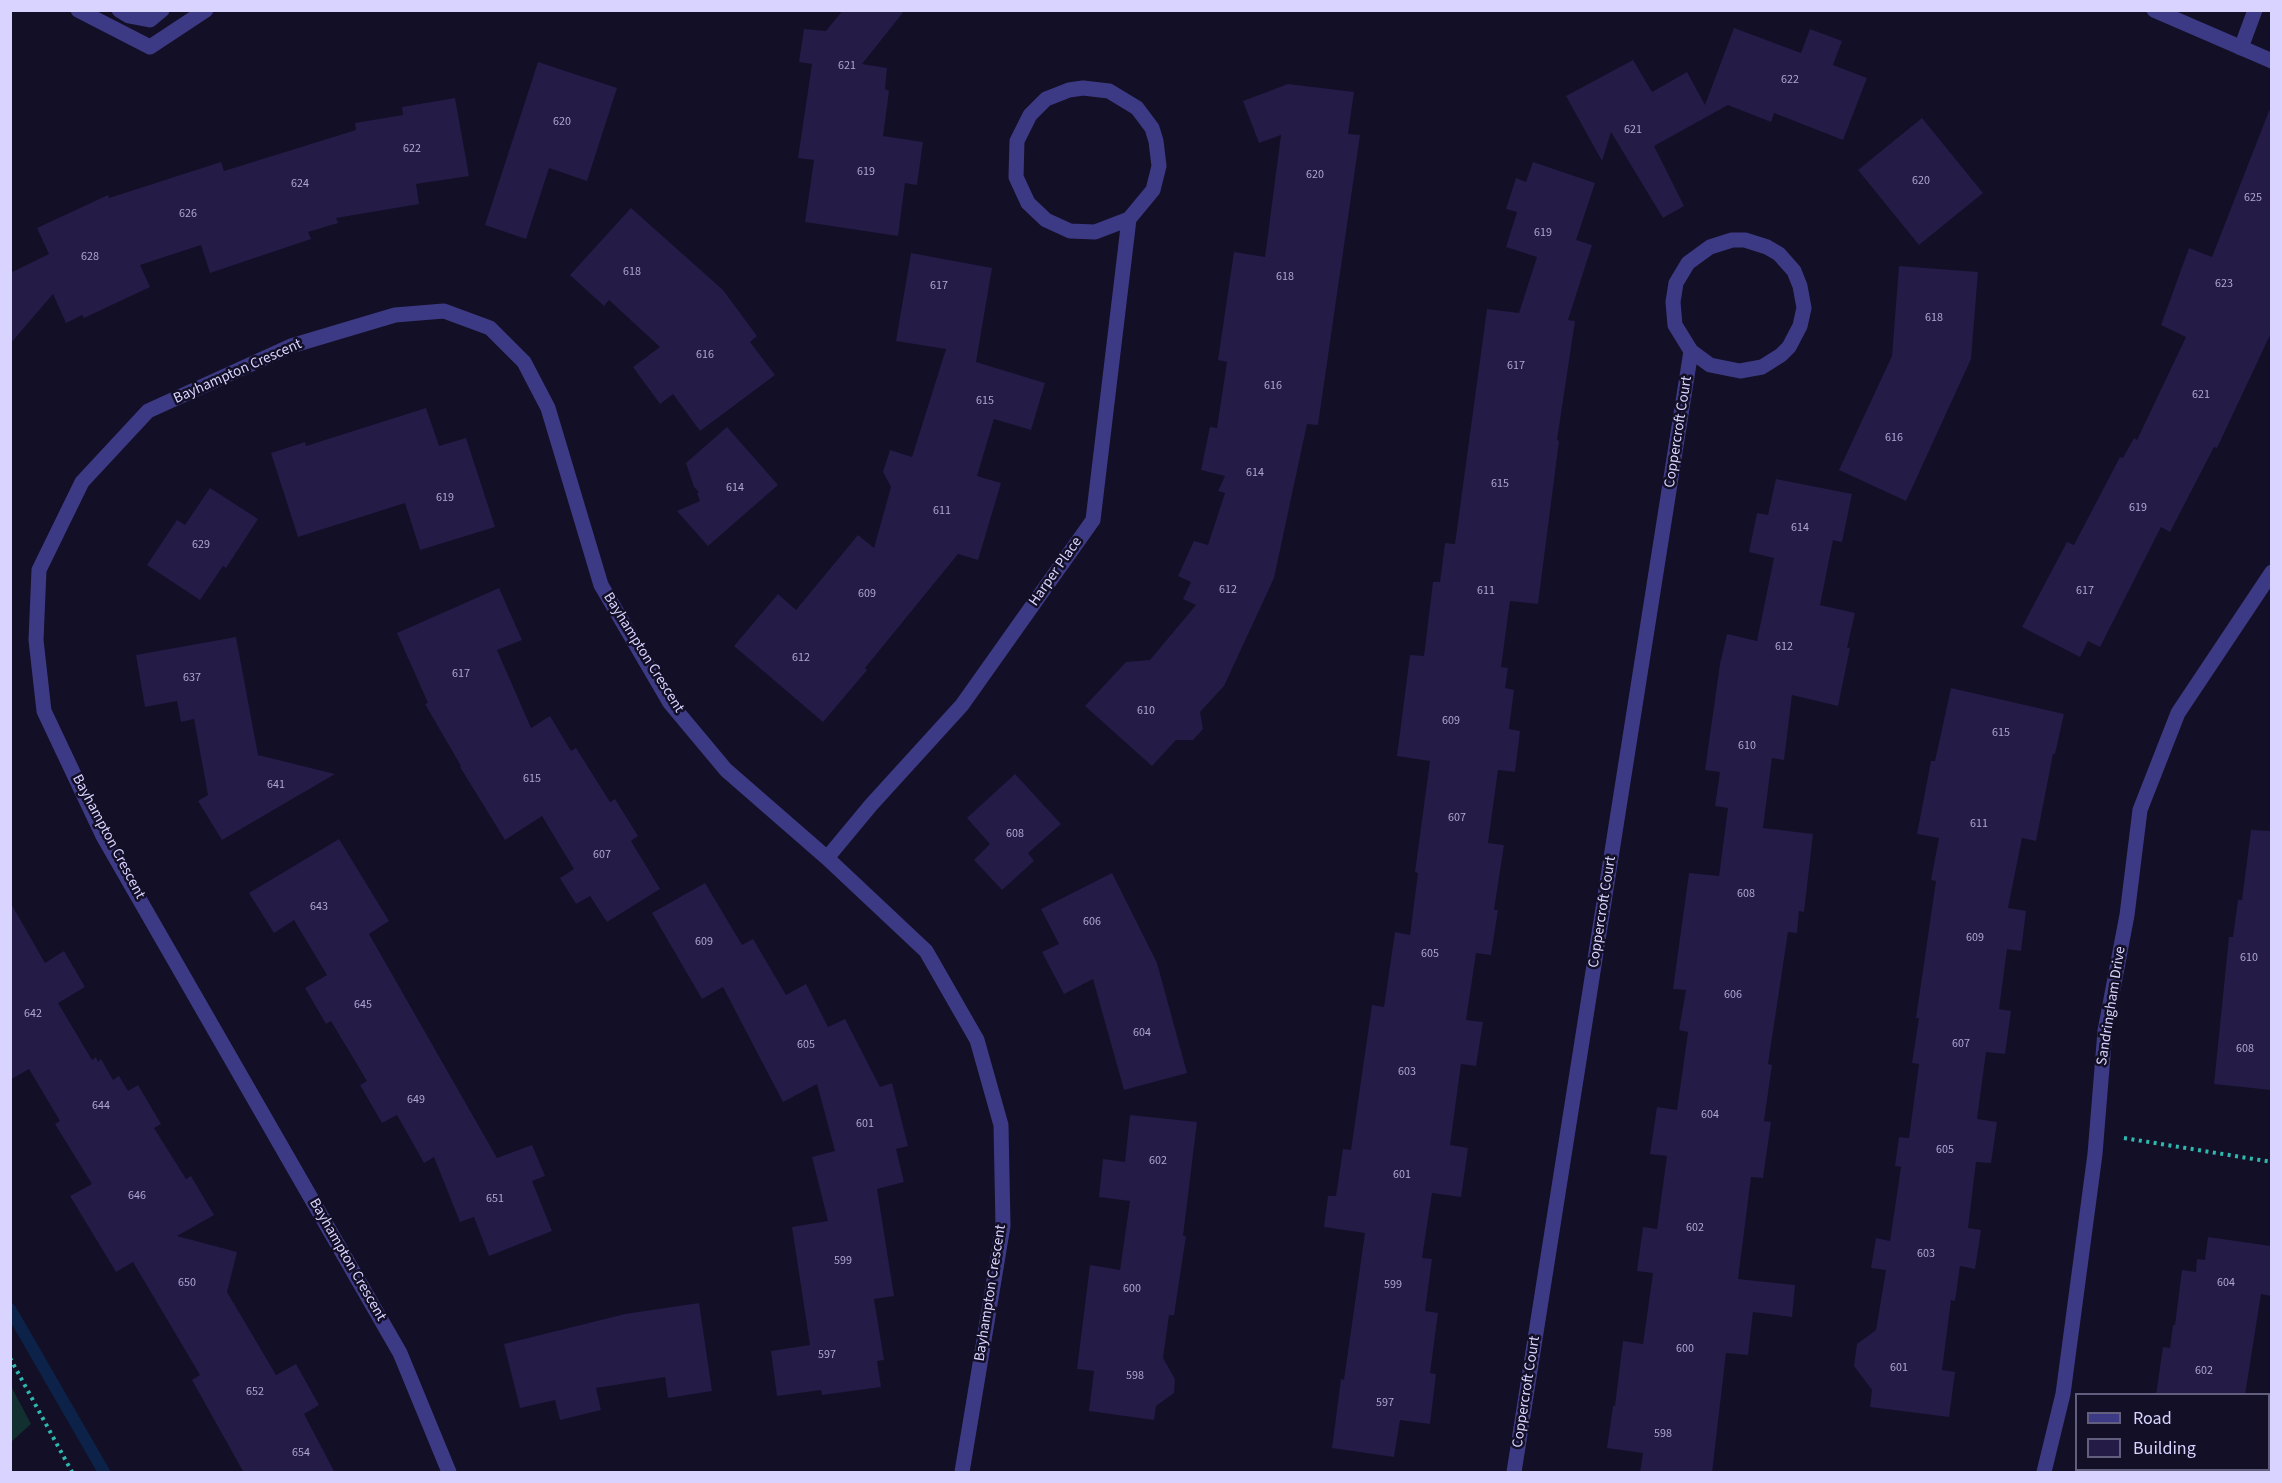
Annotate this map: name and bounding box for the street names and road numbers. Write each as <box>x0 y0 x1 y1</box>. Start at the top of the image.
street label: Bayhampton Crescent <box>171 336 305 408</box>
street label: Coppercroft Court <box>1661 375 1697 489</box>
street label: Harper Place <box>1026 534 1086 610</box>
street label: Bayhampton Crescent <box>599 590 687 716</box>
street label: Bayhampton Crescent <box>68 772 148 902</box>
street label: Coppercroft Court <box>1585 855 1621 969</box>
street label: Sandringham Drive <box>2094 945 2130 1067</box>
street label: Bayhampton Crescent <box>305 1196 389 1324</box>
street label: Bayhampton Crescent <box>971 1223 1011 1363</box>
street label: Coppercroft Court <box>1509 1335 1545 1449</box>

